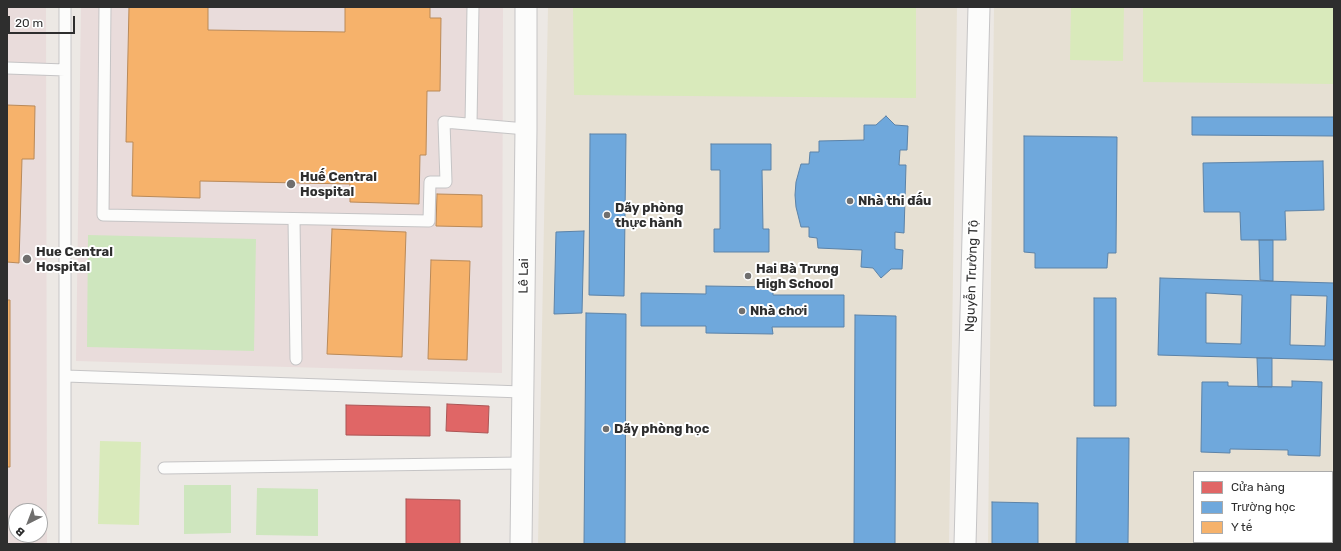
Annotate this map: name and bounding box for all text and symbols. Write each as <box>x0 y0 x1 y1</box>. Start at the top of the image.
scale bar <box>10 8 77 34</box>
text: 20 m <box>15 16 43 30</box>
place label: Huế Central Hospital <box>300 169 377 200</box>
marker: Huế Central Hospital <box>285 178 297 190</box>
place label: Nhà thi đấu <box>858 193 931 209</box>
marker: Nhà thi đấu <box>845 196 855 206</box>
place label: Dãy phòng thực hành <box>615 200 683 231</box>
marker: Dãy phòng thực hành <box>602 210 612 220</box>
street label: Nguyễn Trường Tộ <box>962 220 982 332</box>
place label: Hue Central Hospital <box>36 244 113 275</box>
marker: Hue Central Hospital <box>21 253 33 265</box>
street label: Lê Lai <box>516 258 532 294</box>
place label: Hai Bà Trưng High School <box>756 261 839 292</box>
marker: Hai Bà Trưng High School <box>743 271 753 281</box>
place label: Nhà chơi <box>750 303 807 319</box>
marker: Nhà chơi <box>737 306 747 316</box>
place label: Dãy phòng học <box>614 421 709 437</box>
marker: Dãy phòng học <box>601 424 611 434</box>
legend <box>1193 471 1333 543</box>
text: Cửa hàng <box>1231 480 1285 494</box>
text: Trường học <box>1231 500 1295 514</box>
north arrow <box>8 503 48 543</box>
text: Y tế <box>1231 520 1253 534</box>
text: B <box>13 524 28 539</box>

